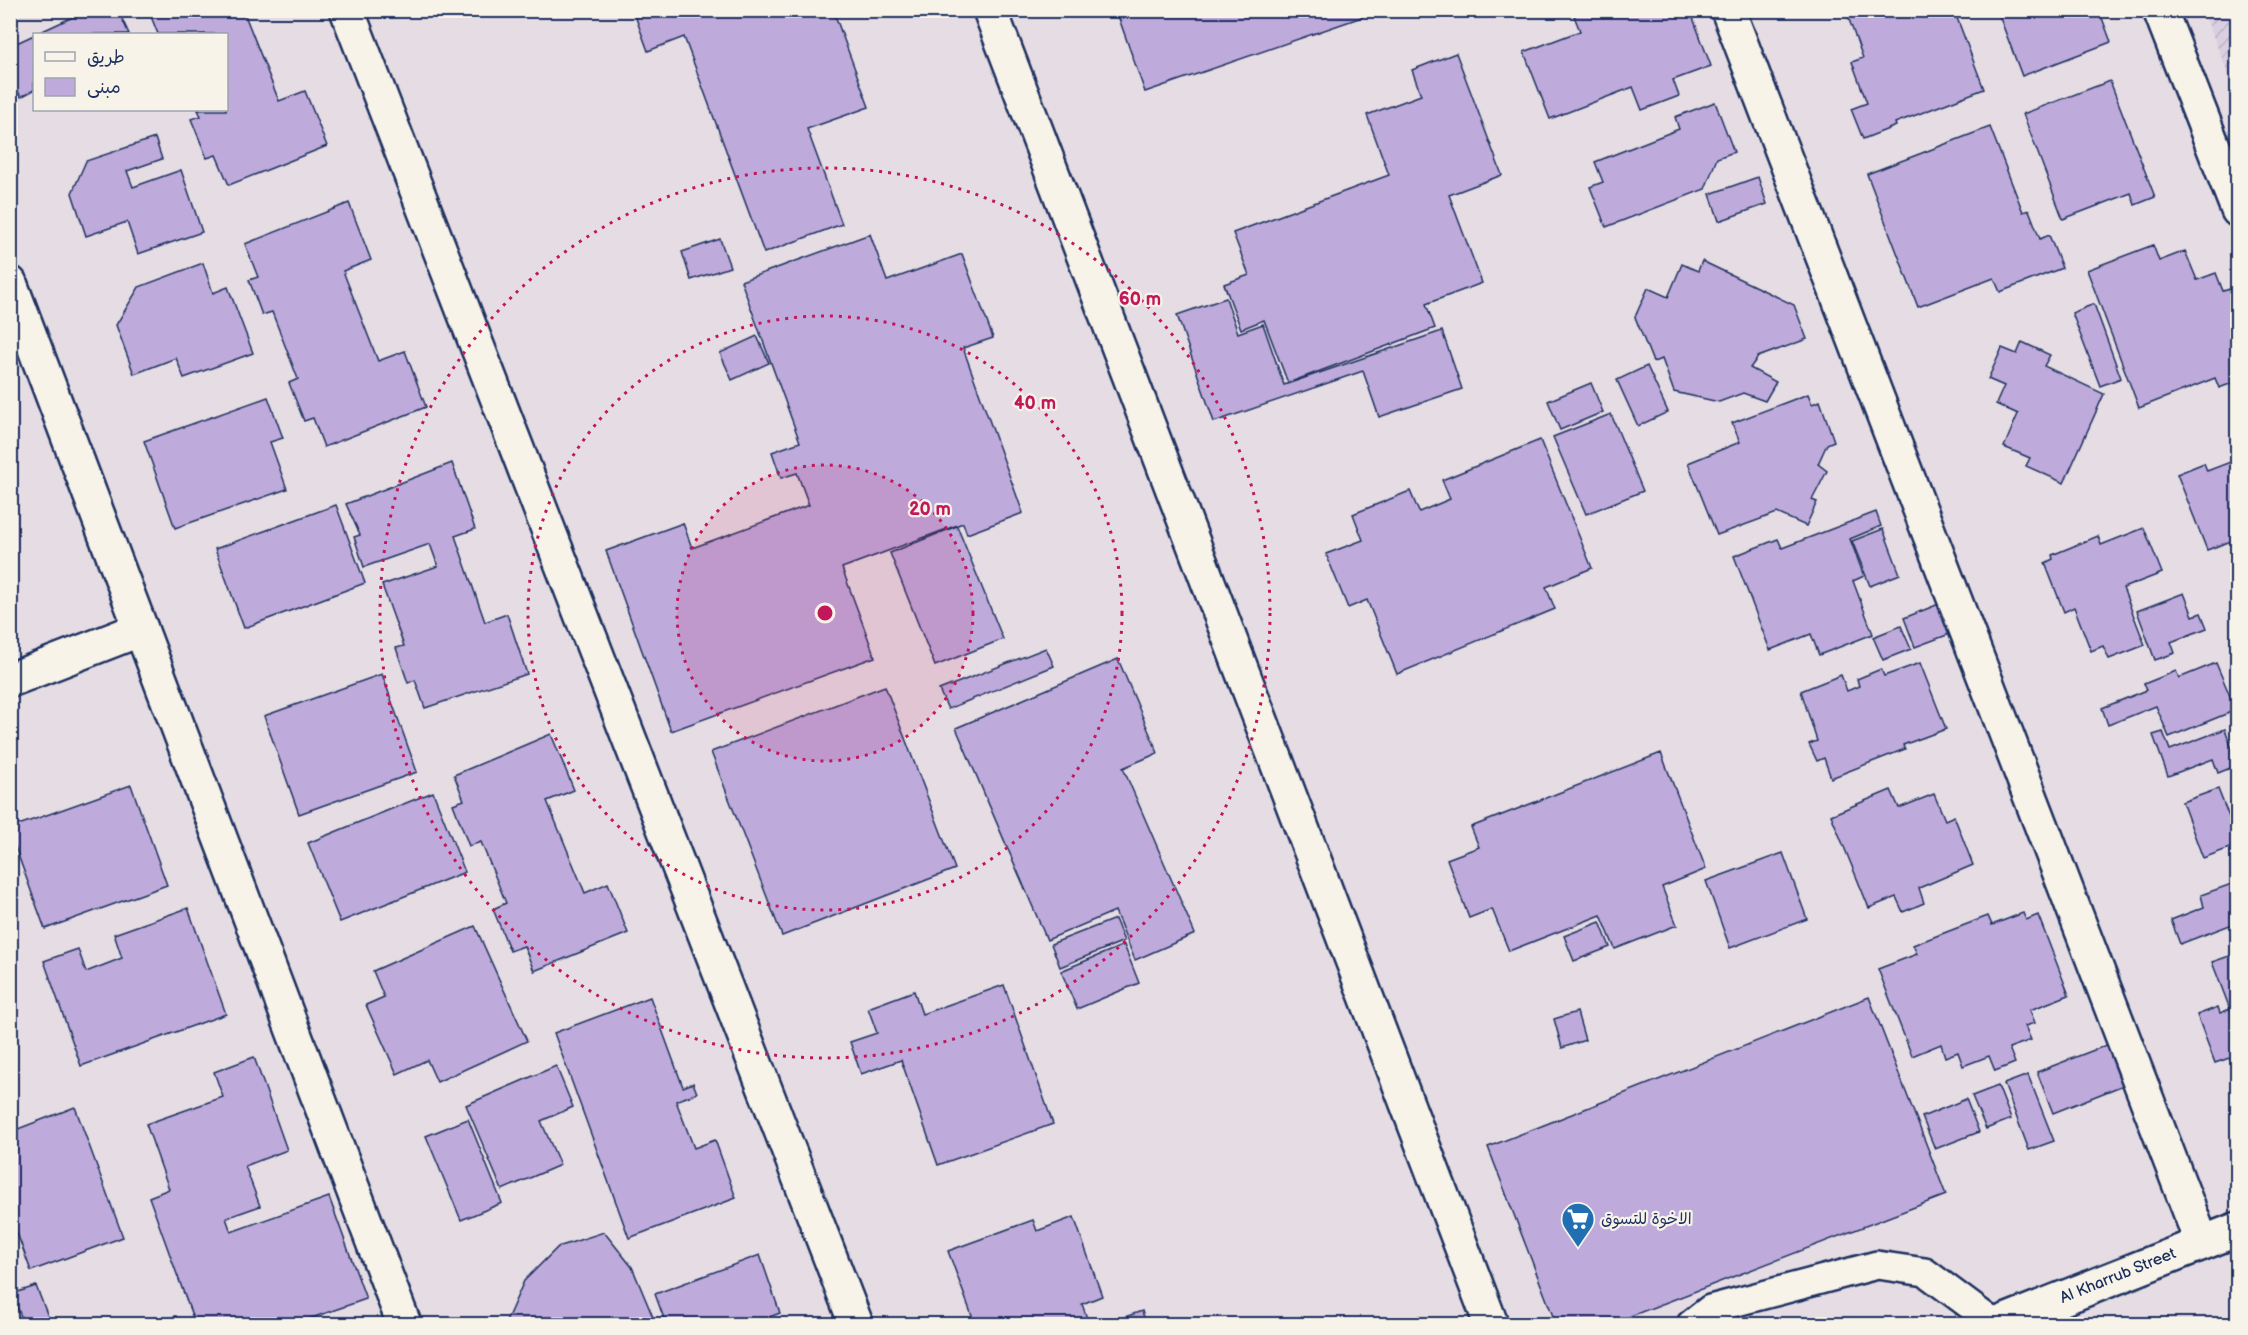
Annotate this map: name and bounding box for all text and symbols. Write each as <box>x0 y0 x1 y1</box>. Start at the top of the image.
legend <box>33 33 228 111</box>
text: طريق <box>87 47 125 68</box>
text: مبنى <box>87 77 121 98</box>
text: 60 m <box>1119 289 1161 310</box>
text: 40 m <box>1014 393 1056 414</box>
text: 20 m <box>909 499 951 520</box>
centre of rings <box>815 603 835 623</box>
supermarket icon: الاخوة للتسوق <box>1560 1201 1596 1248</box>
place label: الاخوة للتسوق <box>1601 1210 1692 1229</box>
street label: Al Kharrub Street <box>2057 1244 2179 1308</box>

